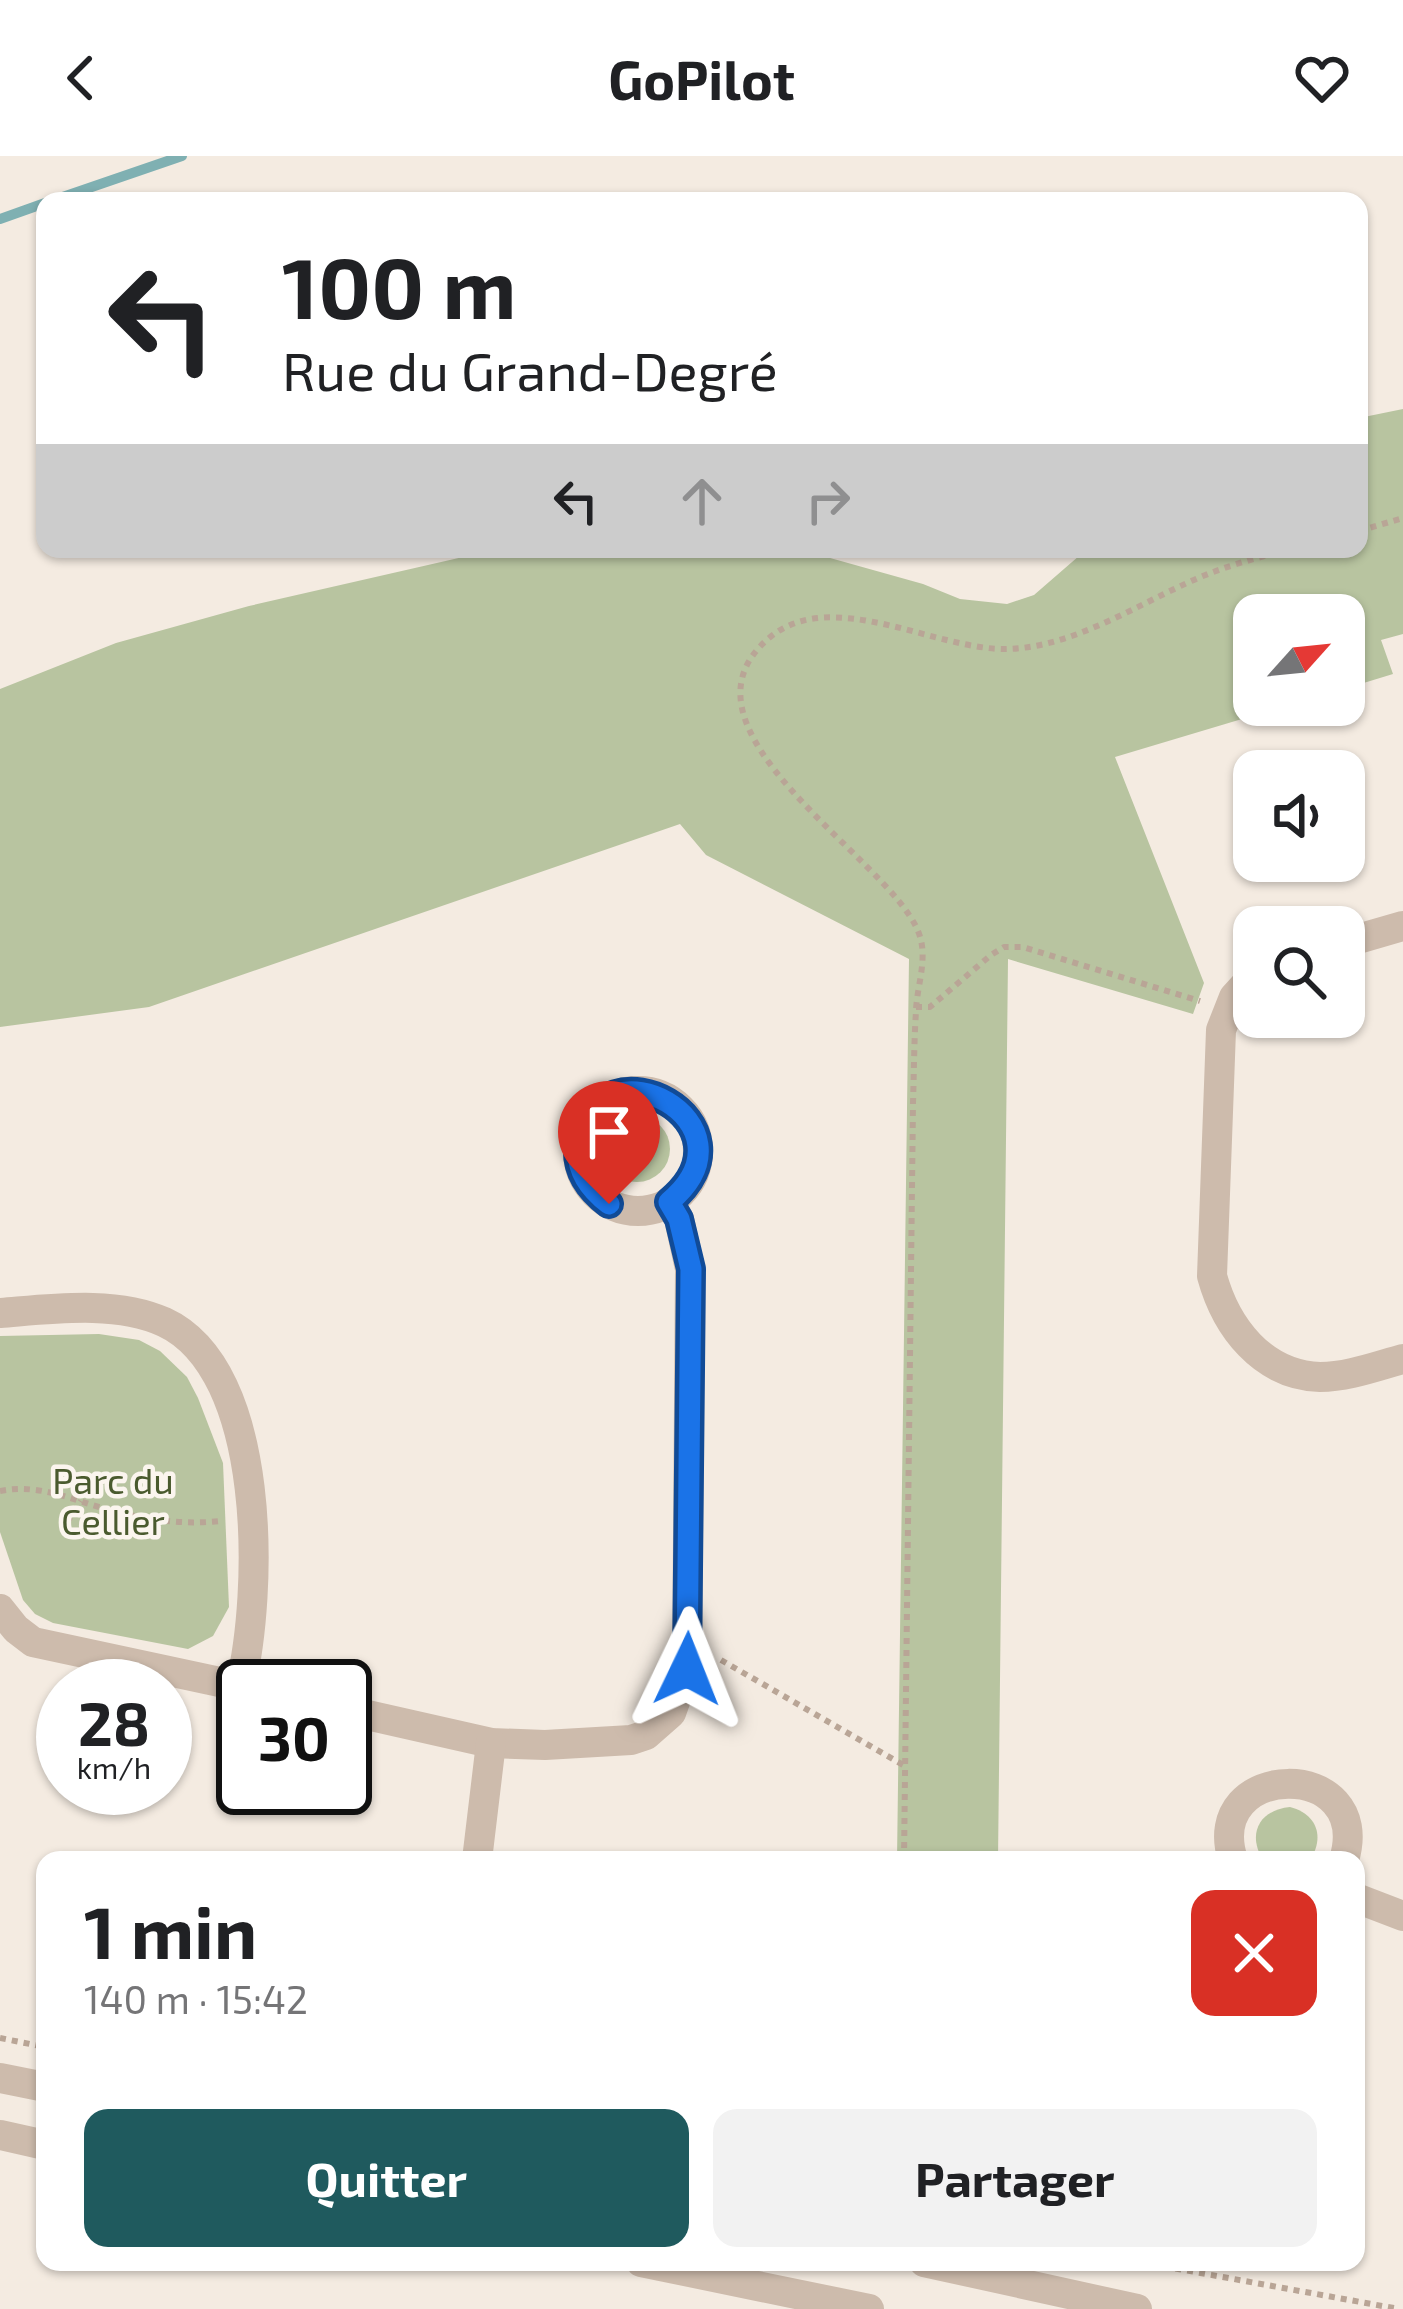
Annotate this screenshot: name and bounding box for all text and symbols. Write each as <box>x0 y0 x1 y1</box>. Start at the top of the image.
icon: back <box>48 45 114 111</box>
icon: heart <box>1289 45 1355 111</box>
text: GoPilot <box>608 46 795 111</box>
text: 100 m <box>282 235 516 336</box>
icon: left <box>84 240 240 396</box>
text: Rue du Grand-Degré <box>282 337 778 402</box>
icon: left <box>543 468 609 534</box>
icon: ahead <box>669 468 735 534</box>
icon: right <box>795 468 861 534</box>
north arrow <box>1233 594 1365 726</box>
map controls <box>1233 594 1365 1038</box>
button: sound <box>1233 750 1365 882</box>
button: search <box>1233 906 1365 1038</box>
pin <box>558 1081 660 1204</box>
icon: arrive <box>576 1099 642 1165</box>
park label: Parc du Cellier <box>52 1458 174 1542</box>
position arrow <box>624 1606 750 1732</box>
speed limit sign: 30 <box>216 1659 372 1815</box>
text: 28 <box>78 1686 150 1758</box>
text: km/h <box>77 1749 151 1785</box>
text: 1 min <box>84 1887 257 1973</box>
button: close <box>1191 1890 1317 2016</box>
text: 140 m · 15:42 <box>84 1975 308 2022</box>
button: Quitter <box>84 2109 689 2247</box>
button: Partager <box>713 2109 1317 2247</box>

